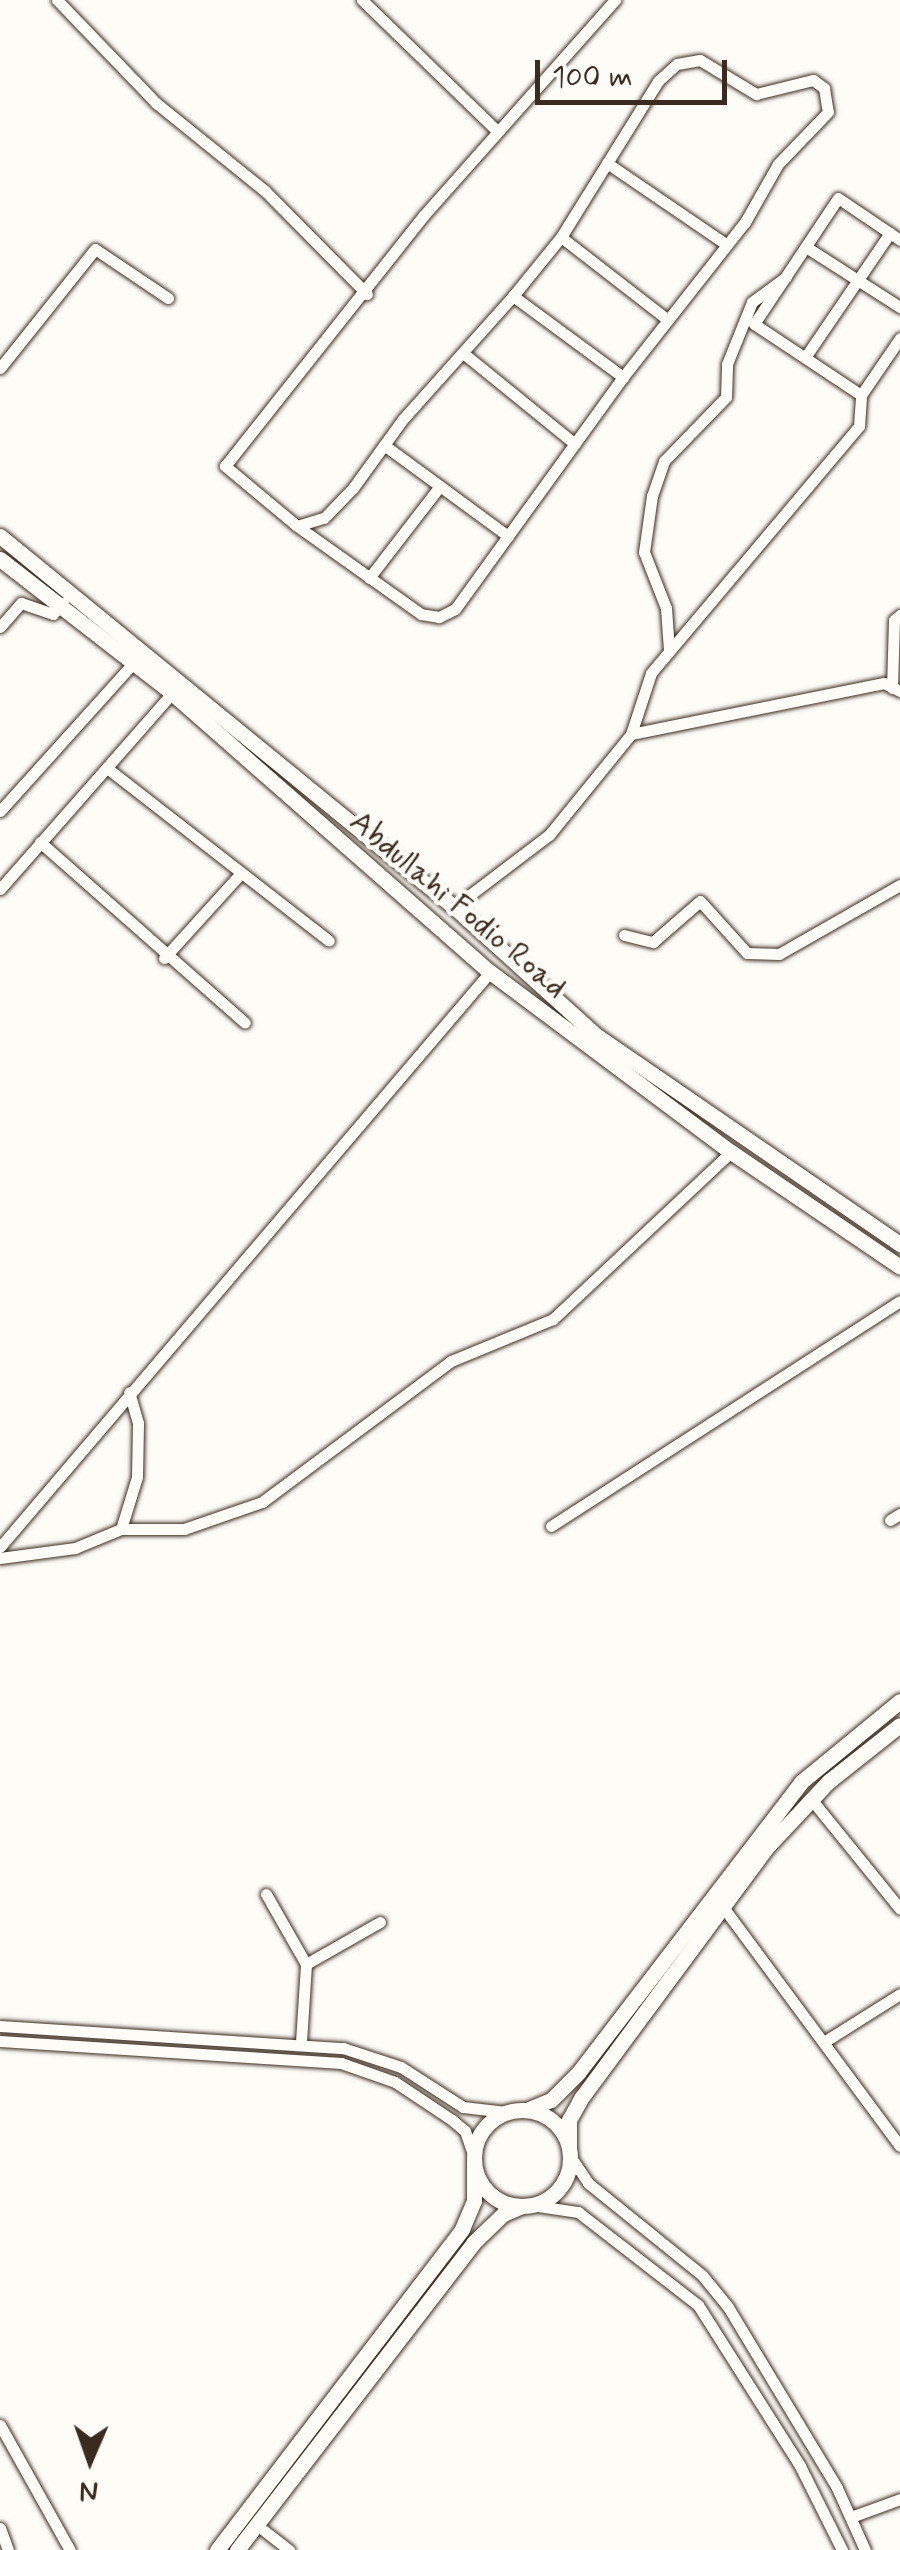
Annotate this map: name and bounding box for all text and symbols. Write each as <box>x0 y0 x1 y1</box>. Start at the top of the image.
scale bar <box>540 40 732 102</box>
text: 100 m <box>552 58 633 97</box>
street label: Abdullahi Fodio Road <box>343 804 573 1006</box>
north arrow <box>40 2410 140 2510</box>
text: N <box>79 2472 99 2509</box>

